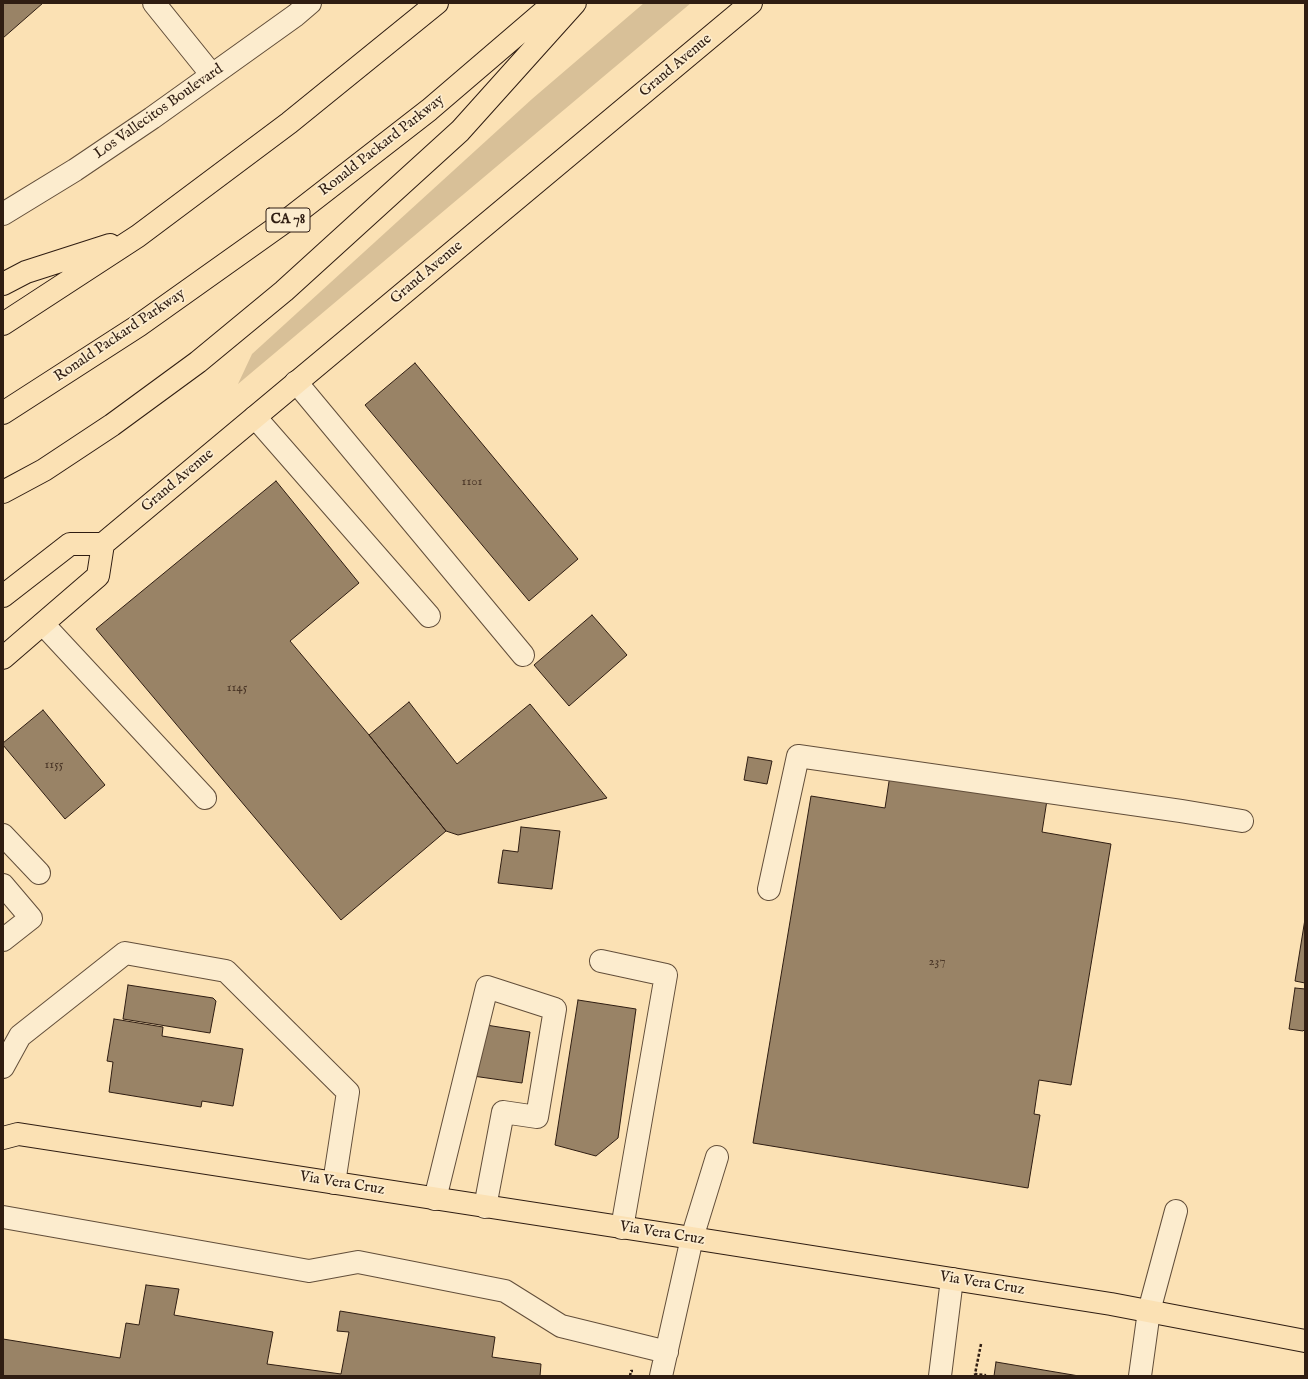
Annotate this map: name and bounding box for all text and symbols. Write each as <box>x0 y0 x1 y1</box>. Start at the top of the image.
street label: Grand Avenue <box>636 30 716 102</box>
street label: Los Vallecitos Boulevard <box>91 61 227 163</box>
street label: Ronald Packard Parkway <box>316 92 448 200</box>
road number: CA 78 <box>266 208 310 232</box>
street label: Grand Avenue <box>387 237 467 309</box>
street label: Ronald Packard Parkway <box>51 285 189 387</box>
street label: Grand Avenue <box>138 445 218 517</box>
house number: 1101 <box>462 474 482 490</box>
house number: 1145 <box>227 680 247 696</box>
house number: 1155 <box>44 757 64 773</box>
house number: 237 <box>928 954 946 970</box>
street label: Via Vera Cruz <box>298 1168 386 1200</box>
street label: Via Vera Cruz <box>618 1218 706 1250</box>
street label: Via Vera Cruz <box>938 1268 1026 1300</box>

